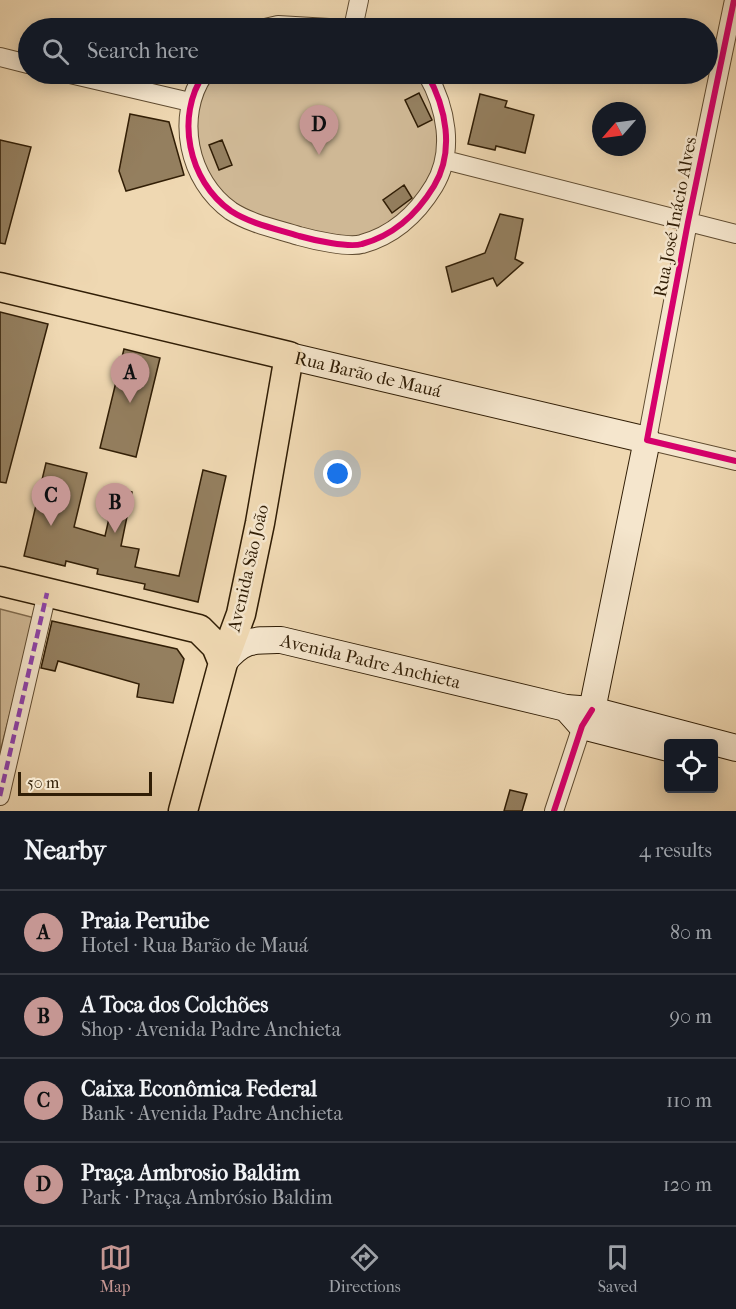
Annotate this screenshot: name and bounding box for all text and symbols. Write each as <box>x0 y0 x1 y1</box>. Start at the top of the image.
search box <box>18 18 718 84</box>
icon: search <box>39 35 72 68</box>
text: Search here <box>87 38 199 64</box>
north arrow <box>592 102 646 156</box>
pin: D <box>300 106 338 155</box>
street label: Rua José Inácio Alves <box>650 135 701 299</box>
street label: Rua Barão de Mauá <box>292 348 444 403</box>
pin: A <box>110 354 150 403</box>
your location <box>323 459 352 488</box>
pin: C <box>32 476 70 526</box>
pin: B <box>96 484 134 533</box>
street label: Avenida São João <box>223 502 273 635</box>
street label: Avenida Padre Anchieta <box>277 630 463 694</box>
map controls <box>664 739 718 793</box>
button: locate <box>664 739 718 793</box>
scale bar <box>18 769 152 796</box>
text: 50 m <box>27 773 59 792</box>
text: Nearby <box>24 835 106 866</box>
text: 4 results <box>639 839 712 862</box>
text: Praia Peruibe <box>81 908 209 934</box>
text: A <box>37 921 50 944</box>
text: 80 m <box>670 921 712 944</box>
text: Hotel · Rua Barão de Mauá <box>81 934 308 957</box>
text: A Toca dos Colchões <box>81 992 268 1018</box>
text: B <box>37 1005 50 1028</box>
text: 90 m <box>670 1005 712 1028</box>
text: Shop · Avenida Padre Anchieta <box>81 1018 341 1041</box>
text: Caixa Econômica Federal <box>81 1076 317 1102</box>
text: C <box>37 1089 50 1112</box>
text: 110 m <box>666 1089 712 1112</box>
text: Bank · Avenida Padre Anchieta <box>81 1102 343 1125</box>
text: Praça Ambrosio Baldim <box>81 1160 300 1186</box>
text: D <box>36 1173 51 1196</box>
text: 120 m <box>663 1173 712 1196</box>
text: Park · Praça Ambrósio Baldim <box>81 1186 333 1209</box>
tab: Map <box>99 1241 132 1296</box>
tab: Directions <box>329 1241 401 1296</box>
tab: Saved <box>598 1241 637 1296</box>

